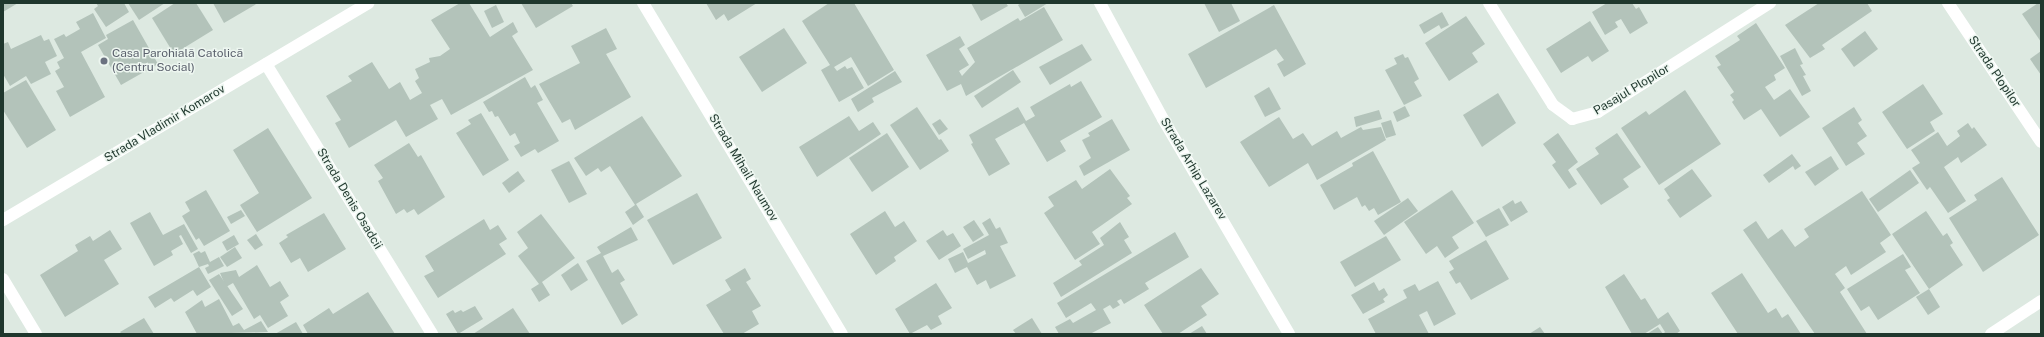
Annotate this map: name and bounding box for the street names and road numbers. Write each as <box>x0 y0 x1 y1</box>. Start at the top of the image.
street label: Strada Plopilor <box>1965 34 2023 110</box>
street label: Pasajul Plopilor <box>1591 62 1673 118</box>
street label: Strada Vladimir Komarov <box>102 82 228 166</box>
street label: Strada Mihail Naumov <box>705 112 781 224</box>
street label: Strada Arhip Lazarev <box>1157 115 1229 223</box>
street label: Strada Denis Osadcii <box>313 146 385 252</box>

